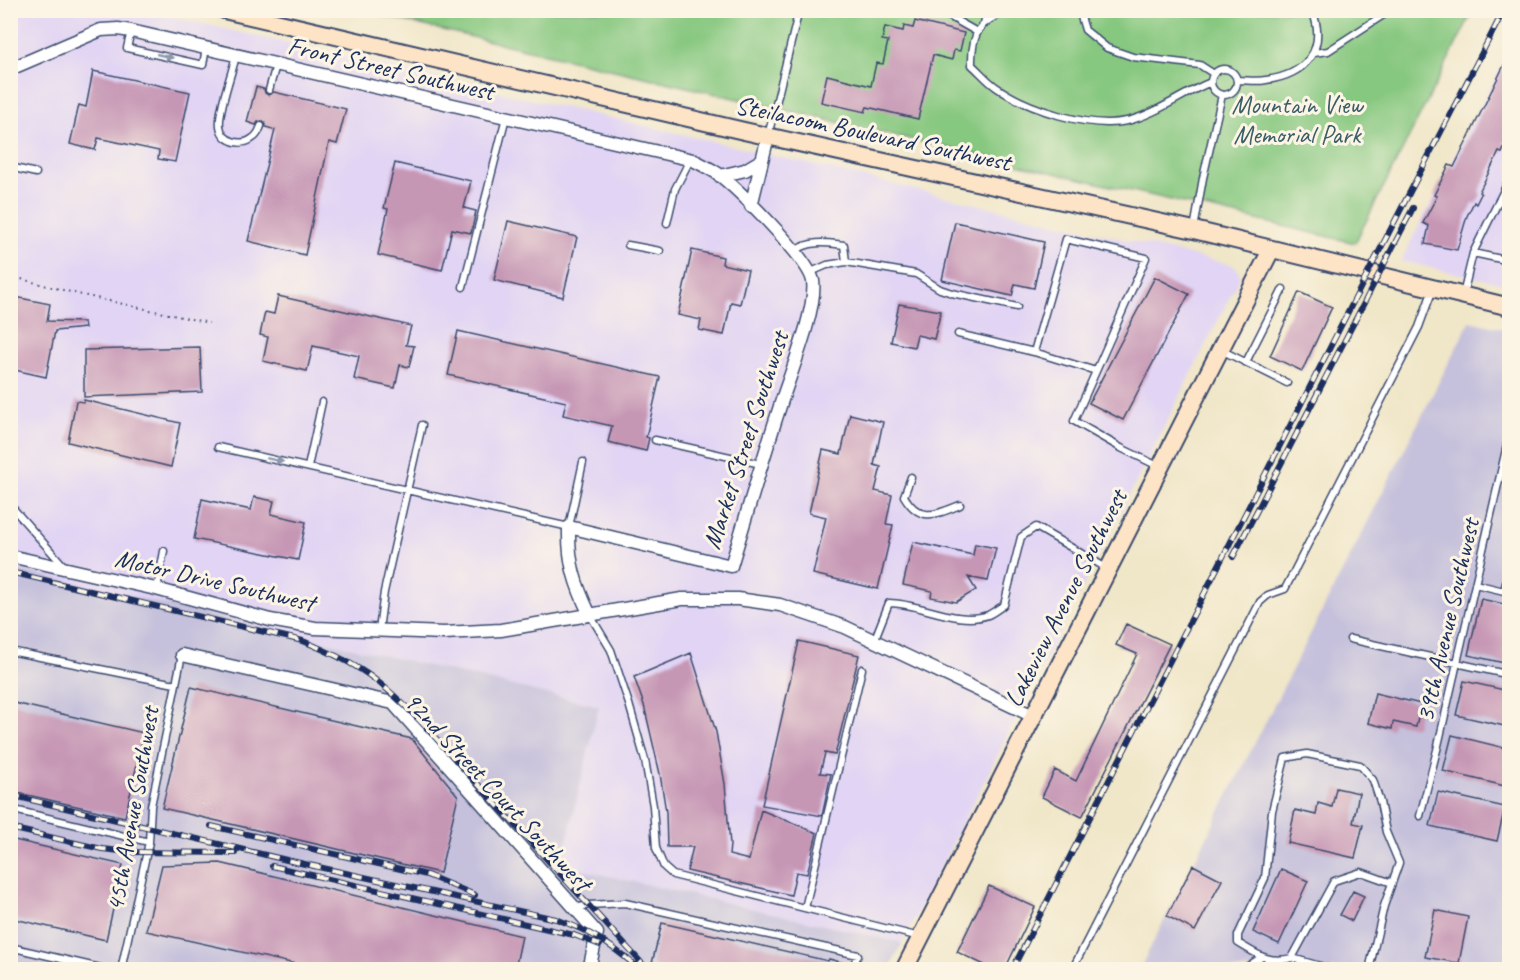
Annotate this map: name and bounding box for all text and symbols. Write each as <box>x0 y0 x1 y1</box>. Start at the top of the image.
street label: Front Street Southwest <box>285 29 499 109</box>
one-way arrow <box>155 52 174 62</box>
street label: Steilacoom Boulevard Southwest <box>732 88 1016 179</box>
park label: Mountain View Memorial Park <box>1232 88 1365 151</box>
street label: Market Street Southwest <box>695 325 797 553</box>
one-way arrow <box>266 456 285 465</box>
street label: Lakeview Avenue Southwest <box>996 482 1136 712</box>
street label: 39th Avenue Southwest <box>1408 513 1487 725</box>
street label: Motor Drive Southwest <box>112 542 321 620</box>
street label: 92nd Street Court Southwest <box>397 685 601 900</box>
street label: 45th Avenue Southwest <box>98 702 167 914</box>

